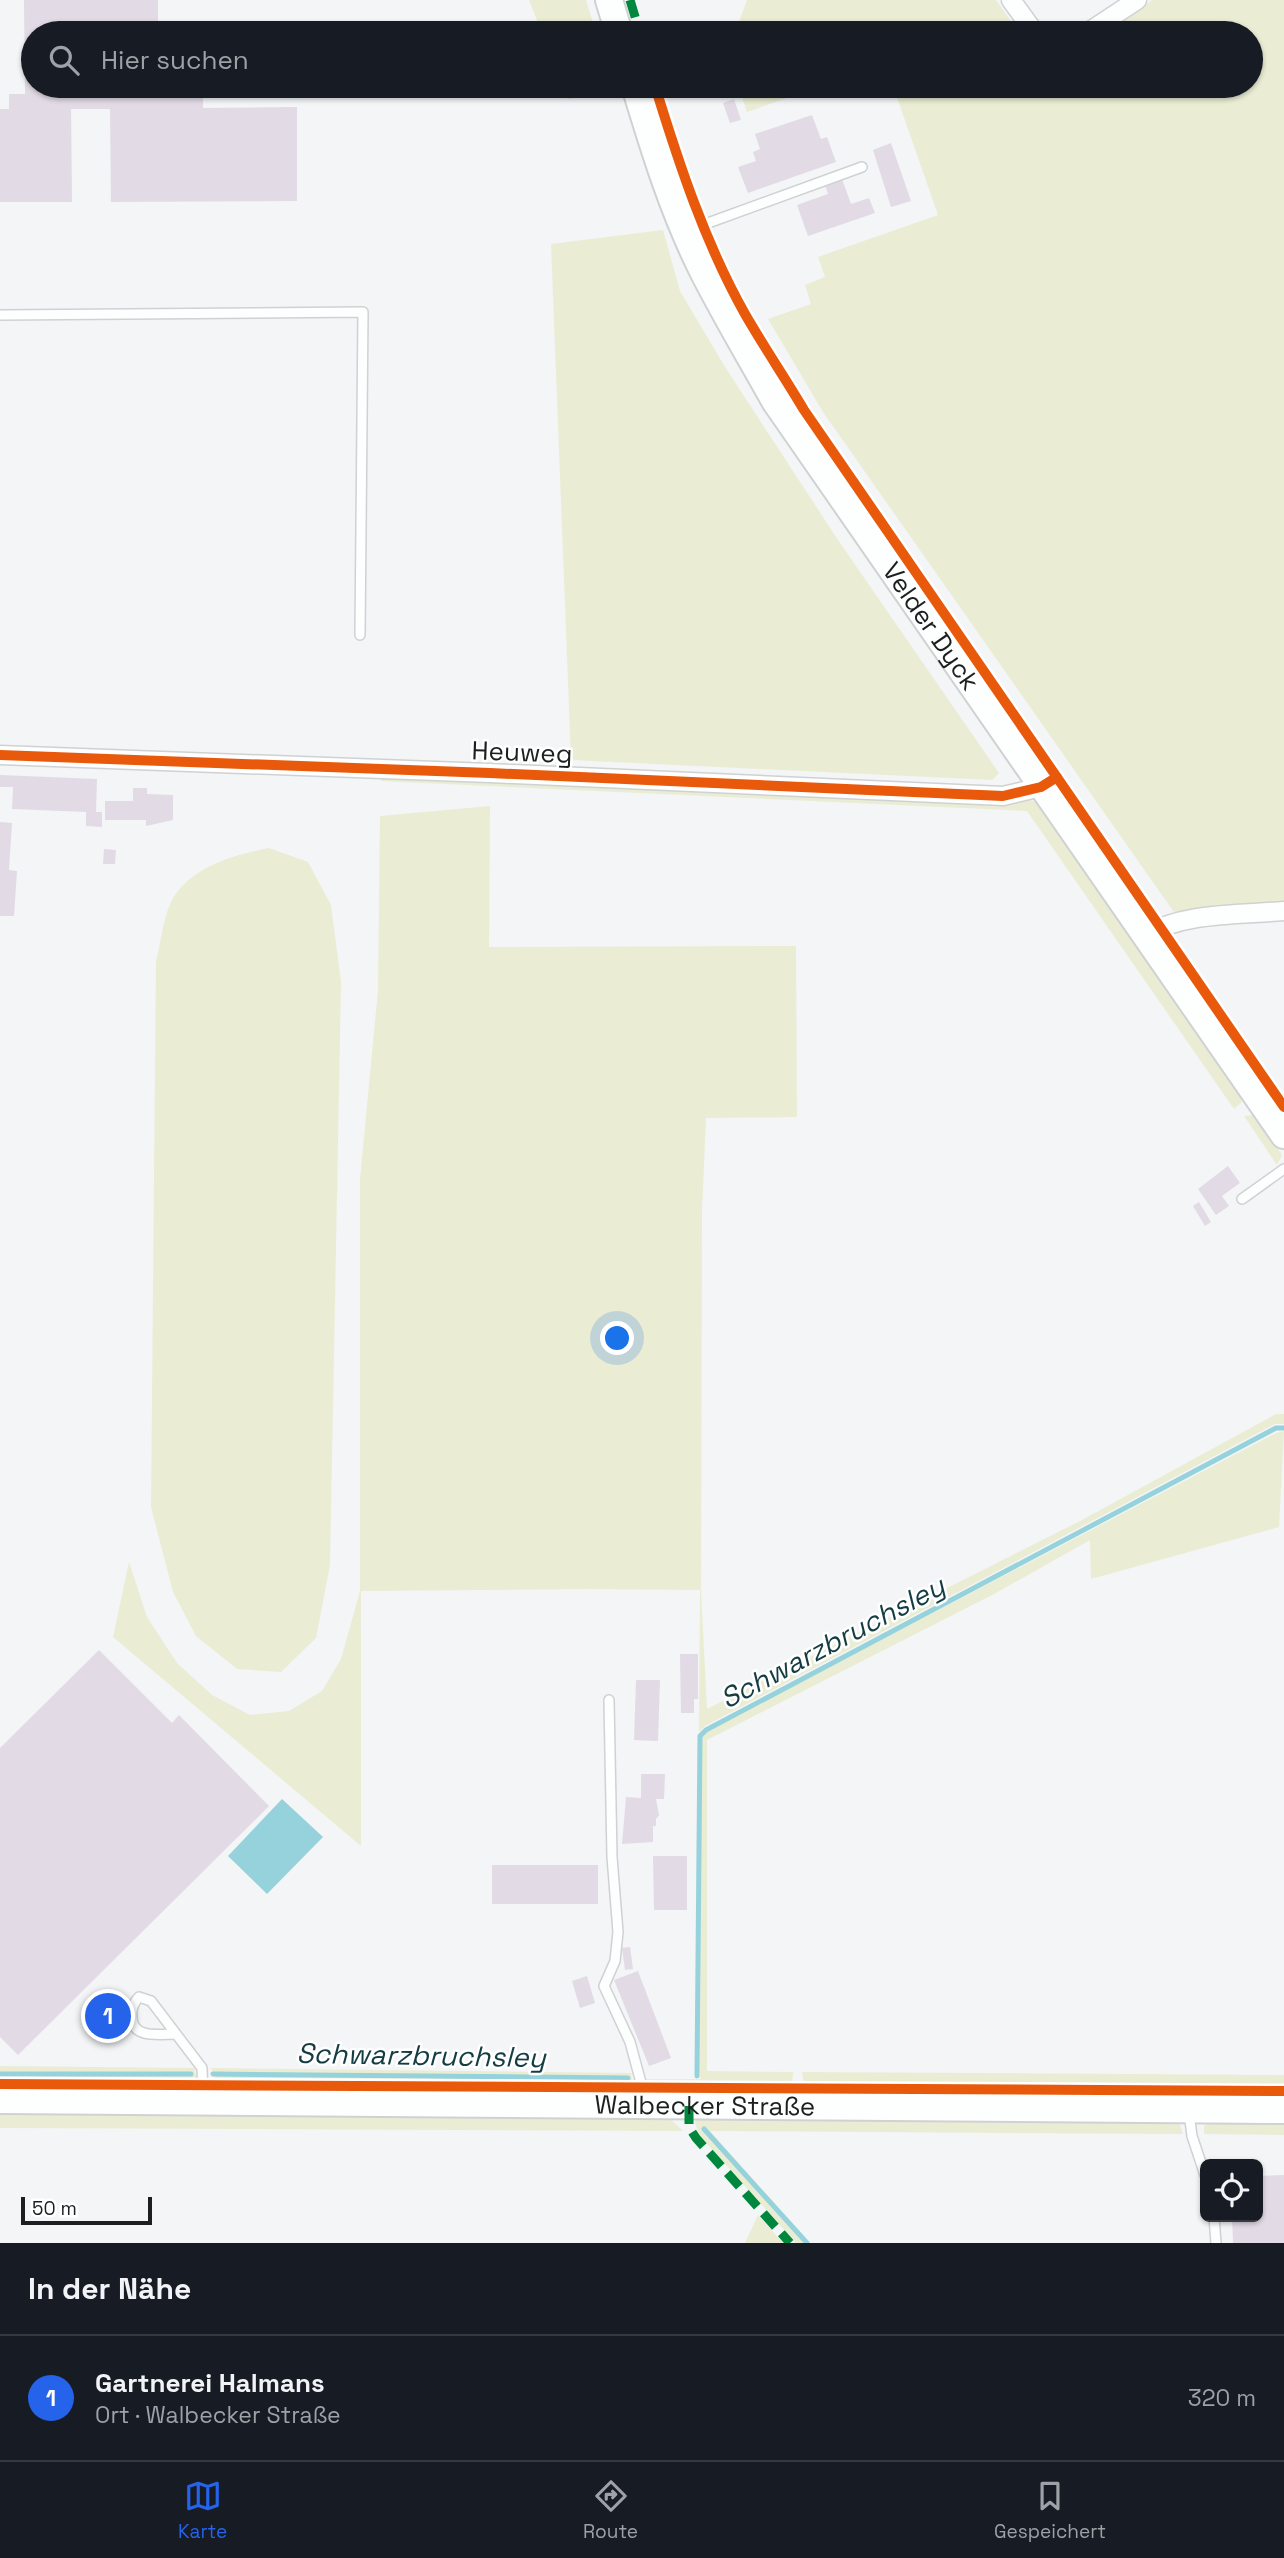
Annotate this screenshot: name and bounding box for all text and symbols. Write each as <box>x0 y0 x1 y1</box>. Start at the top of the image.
search box <box>21 21 1263 98</box>
icon: search <box>45 41 83 79</box>
text: Hier suchen <box>101 43 249 77</box>
street label: Velder Dyck <box>875 556 987 697</box>
street label: Heuweg <box>471 733 573 771</box>
your location <box>600 1321 634 1355</box>
water label: Schwarzbruchsley <box>713 1567 952 1716</box>
pin: 1 <box>85 1990 131 2042</box>
water label: Schwarzbruchsley <box>296 2035 548 2075</box>
street label: Walbecker Straße <box>594 2088 815 2123</box>
map controls <box>1200 2159 1263 2222</box>
button: locate <box>1200 2159 1263 2222</box>
scale bar <box>21 2194 152 2226</box>
text: 50 m <box>32 2196 77 2221</box>
text: In der Nähe <box>28 2269 191 2308</box>
text: Gartnerei Halmans <box>95 2366 325 2400</box>
text: 1 <box>46 2383 56 2413</box>
text: 320 m <box>1188 2383 1256 2413</box>
text: Ort · Walbecker Straße <box>95 2400 341 2430</box>
tab: Karte <box>178 2477 227 2544</box>
tab: Route <box>583 2477 638 2544</box>
tab: Gespeichert <box>994 2477 1106 2544</box>

